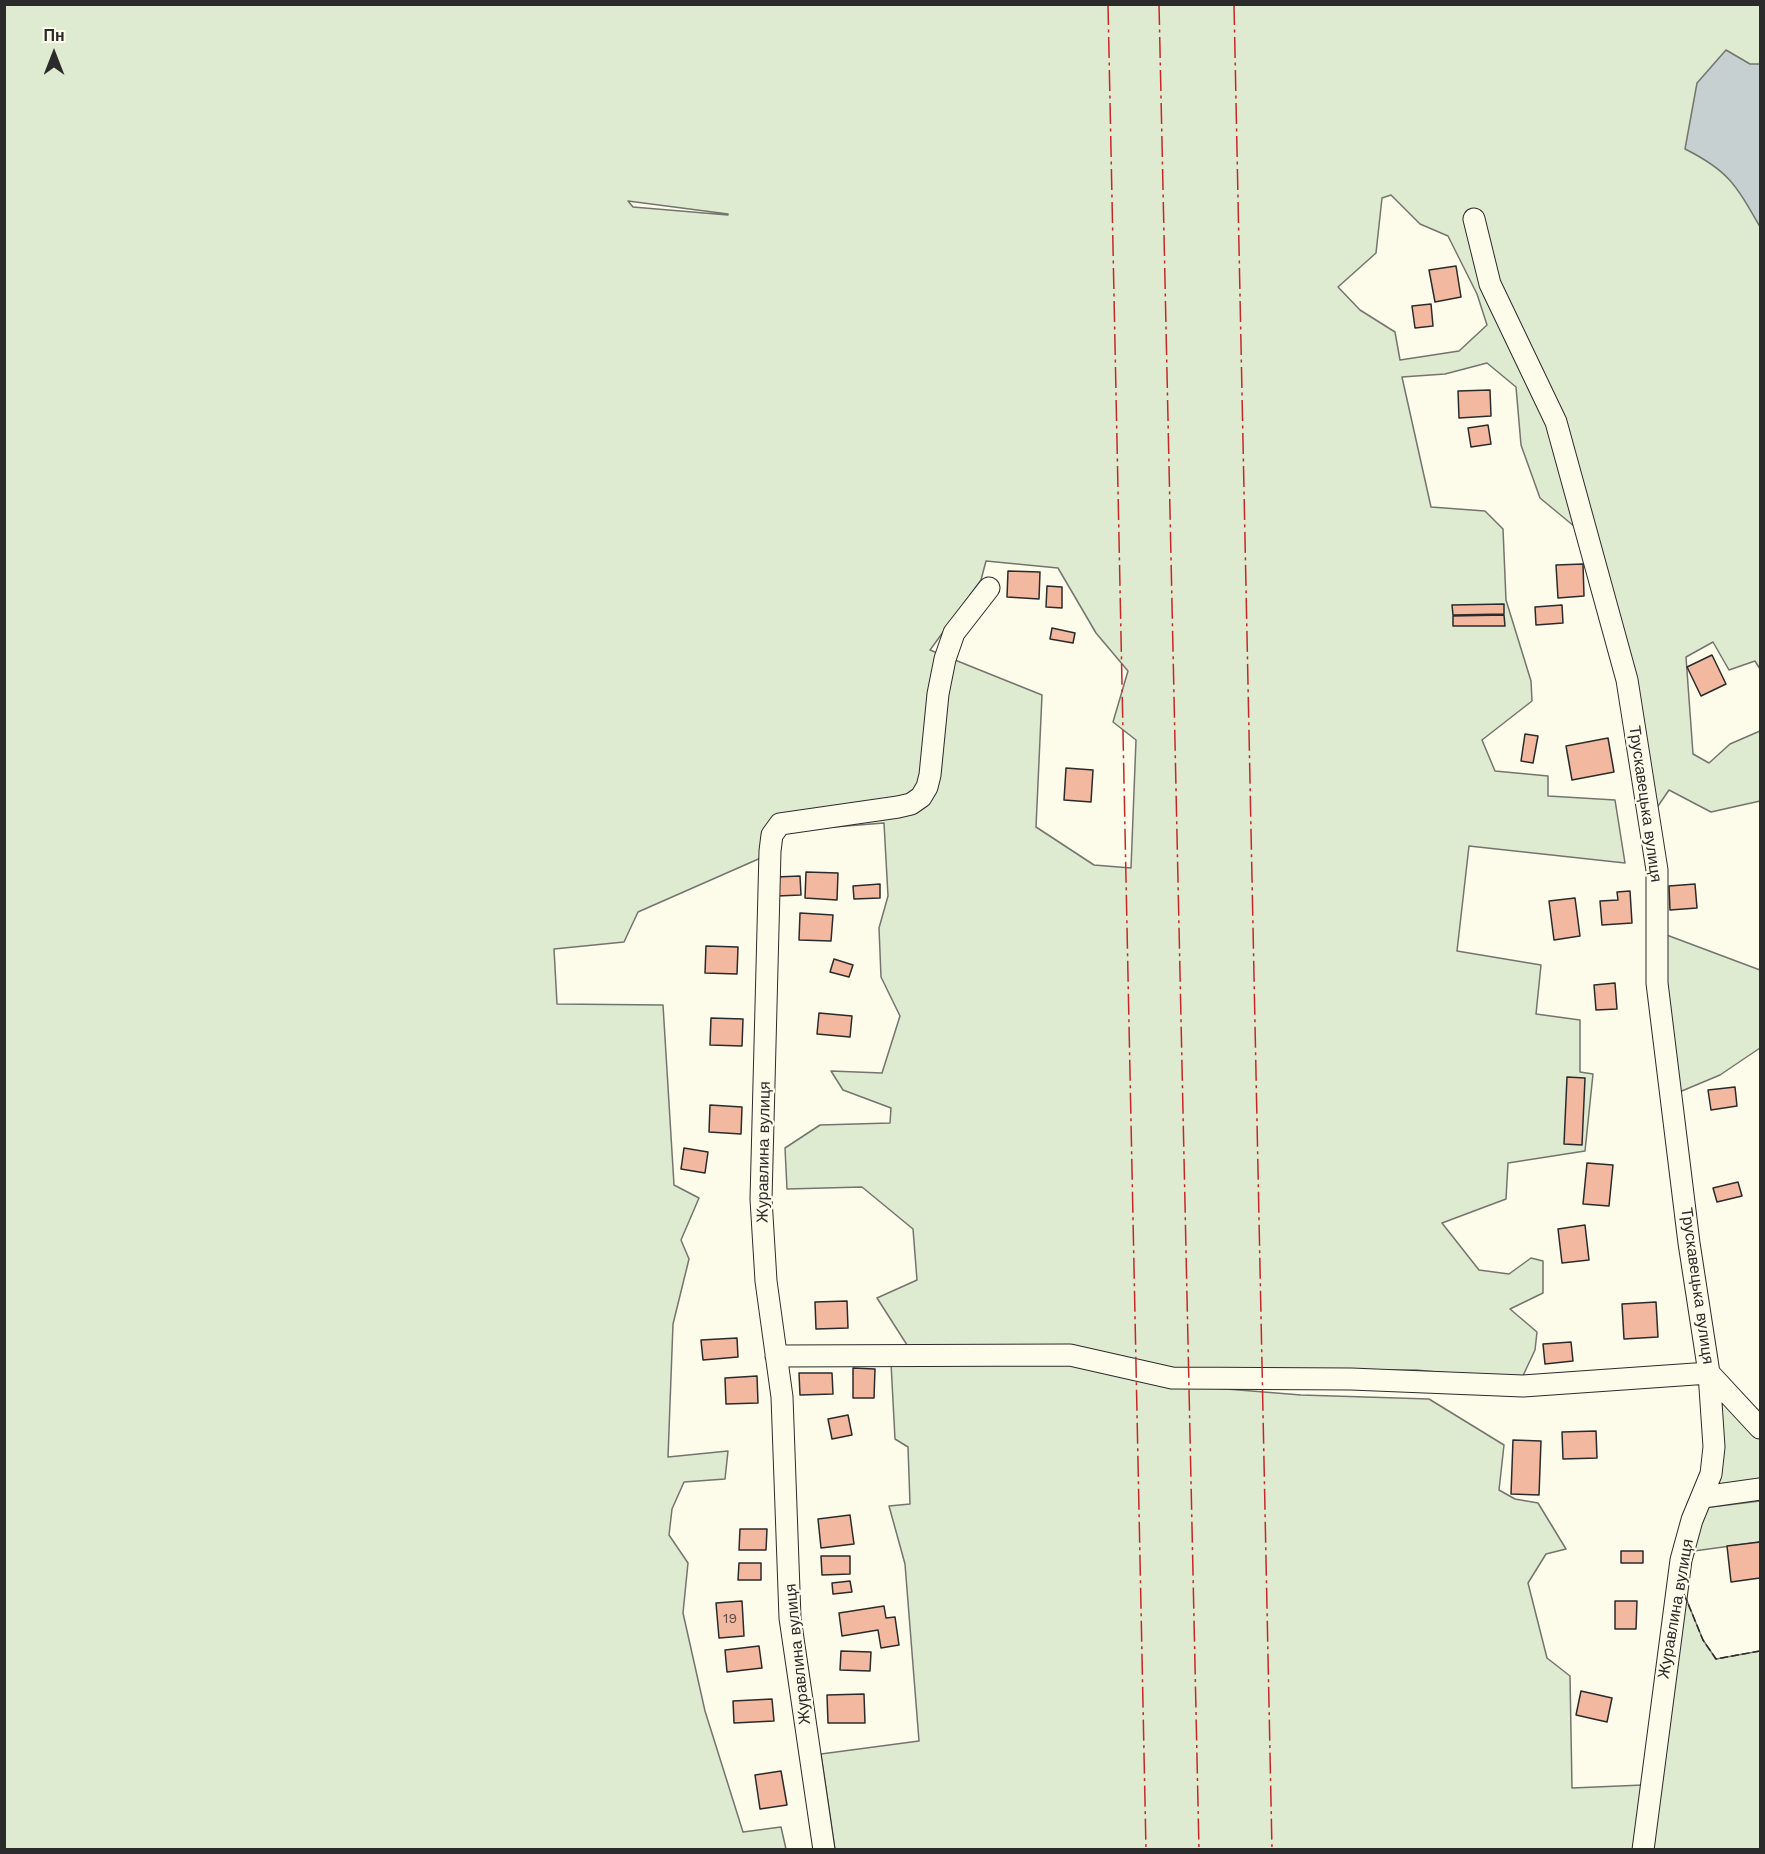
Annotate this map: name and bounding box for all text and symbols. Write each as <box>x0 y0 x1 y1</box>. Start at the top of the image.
north arrow <box>24 24 84 84</box>
text: Пн <box>43 26 65 45</box>
street label: Трускавецька вулиця <box>1624 724 1666 884</box>
street label: Журавлина вулиця <box>753 1081 775 1223</box>
street label: Трускавецька вулиця <box>1676 1206 1718 1366</box>
street label: Журавлина вулиця <box>1654 1538 1698 1680</box>
street label: Журавлина вулиця <box>781 1583 815 1725</box>
house number: 19 <box>723 1611 737 1627</box>

